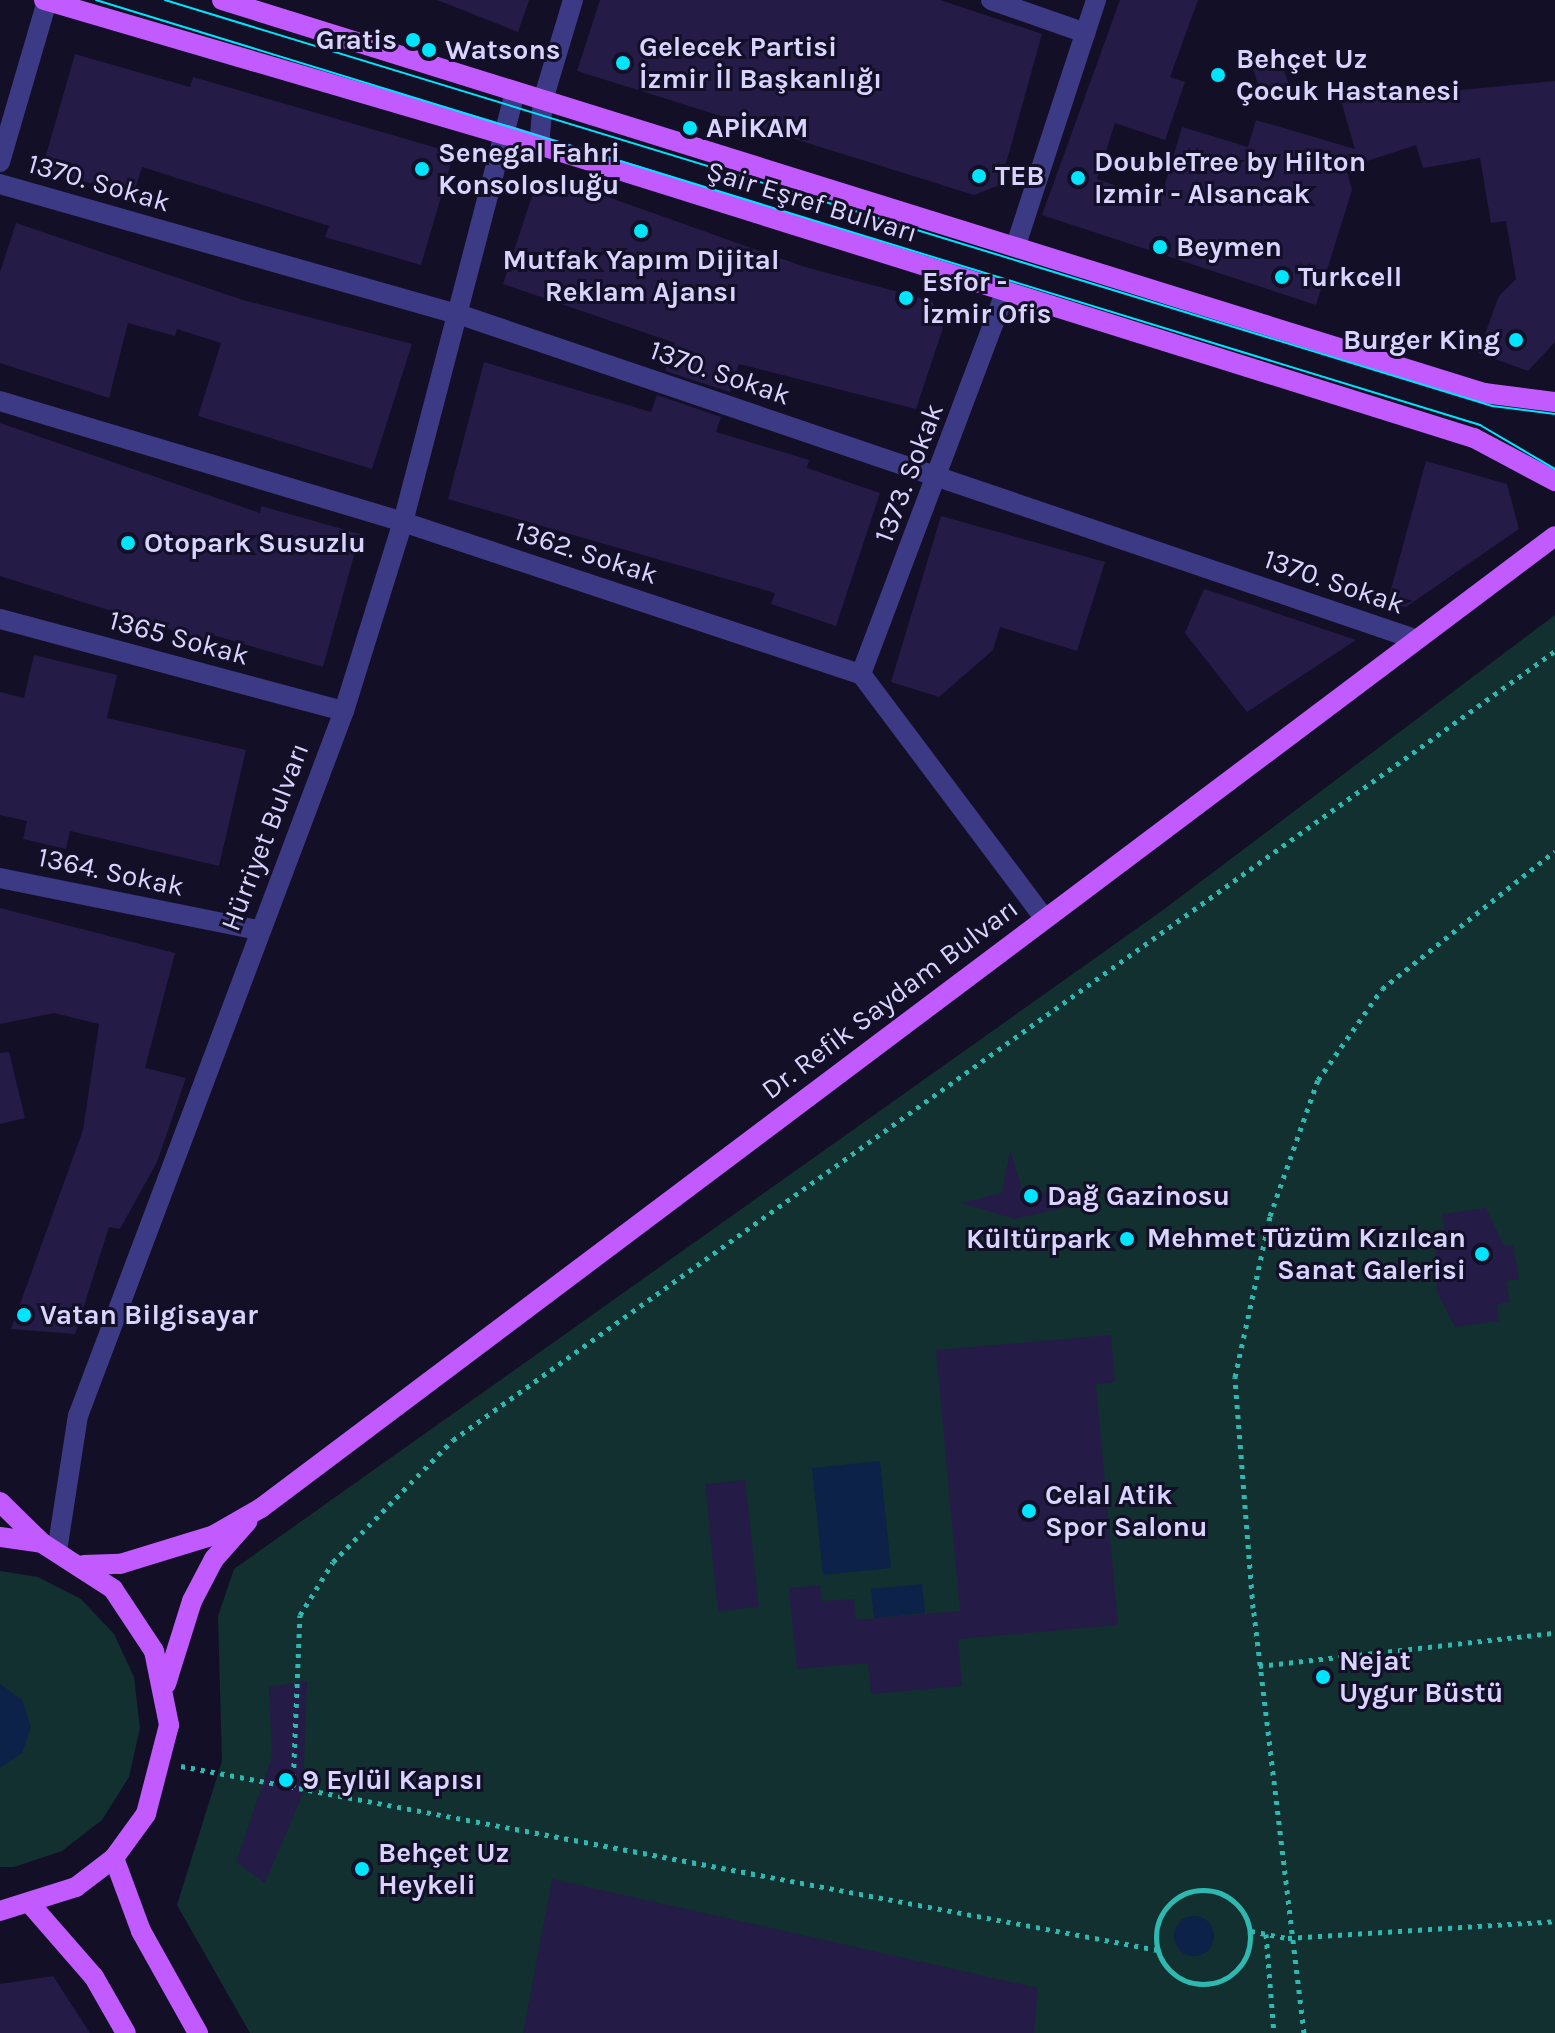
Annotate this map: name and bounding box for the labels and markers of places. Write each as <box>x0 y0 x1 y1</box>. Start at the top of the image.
place label: Gratis <box>316 23 397 57</box>
place label: Gelecek Partisi İzmir İl Başkanlığı <box>639 30 882 96</box>
marker: Gratis <box>404 31 422 49</box>
place label: Watsons <box>445 33 561 67</box>
marker: Watsons <box>420 41 438 59</box>
place label: Behçet Uz Çocuk Hastanesi <box>1236 42 1460 108</box>
marker: Gelecek Partisi İzmir İl Başkanlığı <box>614 54 632 72</box>
marker: Behçet Uz Çocuk Hastanesi <box>1207 64 1229 86</box>
place label: APİKAM <box>706 111 809 145</box>
marker: APİKAM <box>681 119 699 137</box>
place label: Senegal Fahri Konsolosluğu <box>438 136 620 202</box>
place label: DoubleTree by Hilton Izmir - Alsancak <box>1094 145 1366 211</box>
place label: TEB <box>995 159 1044 193</box>
marker: Senegal Fahri Konsolosluğu <box>413 160 431 178</box>
marker: TEB <box>970 167 988 185</box>
marker: DoubleTree by Hilton Izmir - Alsancak <box>1069 169 1087 187</box>
marker: Mutfak Yapım Dijital Reklam Ajansı <box>632 222 650 240</box>
place label: Beymen <box>1176 230 1282 264</box>
marker: Beymen <box>1151 238 1169 256</box>
place label: Mutfak Yapım Dijital Reklam Ajansı <box>502 243 780 309</box>
place label: Turkcell <box>1298 260 1402 294</box>
place label: Esfor - İzmir Ofis <box>922 265 1052 331</box>
marker: Turkcell <box>1273 268 1291 286</box>
marker: Esfor - İzmir Ofis <box>897 289 915 307</box>
place label: Burger King <box>1343 323 1500 357</box>
marker: Burger King <box>1507 331 1525 349</box>
place label: Otopark Susuzlu <box>144 526 366 560</box>
marker: Otopark Susuzlu <box>119 534 137 552</box>
place label: Dağ Gazinosu <box>1047 1179 1230 1213</box>
marker: Dağ Gazinosu <box>1022 1187 1040 1205</box>
place label: Mehmet Tüzüm Kızılcan Sanat Galerisi <box>1147 1221 1466 1287</box>
place label: Kültürpark <box>966 1222 1111 1256</box>
marker: Kültürpark <box>1118 1230 1136 1248</box>
marker: Mehmet Tüzüm Kızılcan Sanat Galerisi <box>1473 1245 1491 1263</box>
place label: Vatan Bilgisayar <box>40 1298 258 1332</box>
marker: Vatan Bilgisayar <box>15 1306 33 1324</box>
place label: Celal Atik Spor Salonu <box>1045 1478 1207 1544</box>
marker: Celal Atik Spor Salonu <box>1020 1502 1038 1520</box>
place label: Nejat Uygur Büstü <box>1339 1644 1503 1710</box>
marker: Nejat Uygur Büstü <box>1314 1668 1332 1686</box>
place label: 9 Eylül Kapısı <box>302 1763 483 1797</box>
marker: 9 Eylül Kapısı <box>277 1771 295 1789</box>
place label: Behçet Uz Heykeli <box>378 1836 509 1902</box>
marker: Behçet Uz Heykeli <box>353 1860 371 1878</box>

